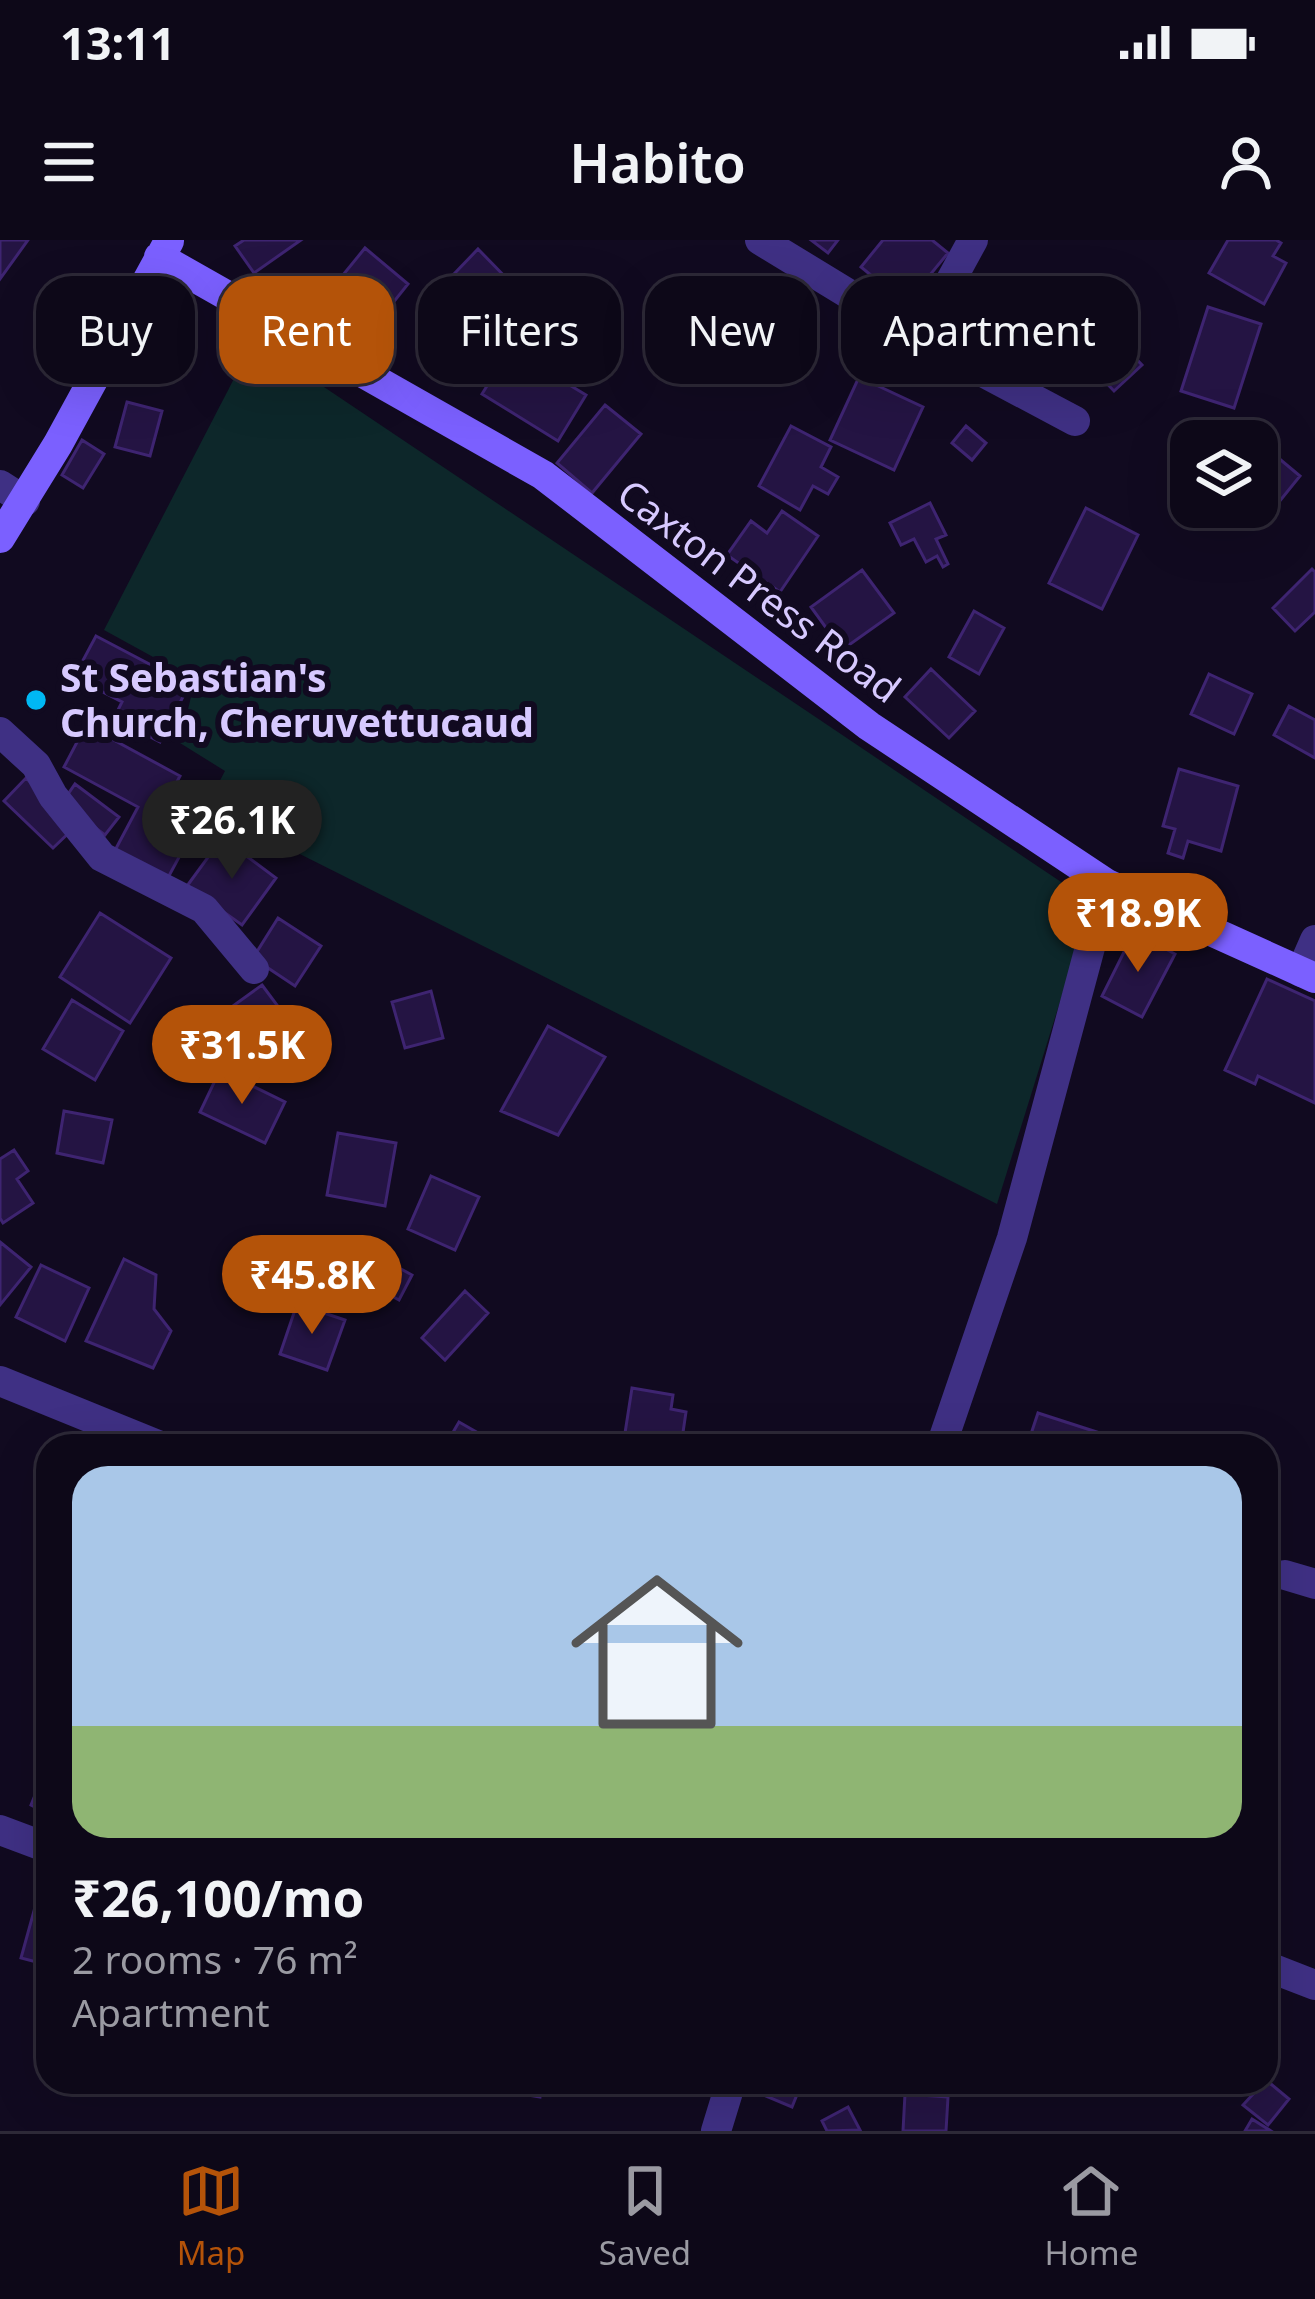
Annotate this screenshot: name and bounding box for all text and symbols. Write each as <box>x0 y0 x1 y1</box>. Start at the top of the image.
text: 13:11 <box>60 12 176 73</box>
text: Habito <box>569 125 746 199</box>
icon: menu <box>36 129 102 195</box>
icon: person <box>1213 129 1279 195</box>
chip: Buy <box>36 276 195 384</box>
chip: Rent <box>219 276 394 384</box>
chip: Filters <box>418 276 621 384</box>
chip: New <box>645 276 817 384</box>
chip: Apartment <box>841 276 1138 384</box>
map controls <box>1170 420 1278 528</box>
button: layers <box>1170 420 1278 528</box>
street label: Caxton Press Road <box>608 466 912 714</box>
place label: St Sebastian's Church, Cheruvettucaud <box>60 650 534 748</box>
marker: St Sebastian's Church, Cheruvettucaud <box>23 687 49 713</box>
pin: ₹26.1K <box>134 780 330 882</box>
text: ₹26.1K <box>169 792 295 845</box>
pin: ₹18.9K <box>1040 873 1236 975</box>
text: ₹18.9K <box>1075 885 1201 938</box>
pin: ₹31.5K <box>144 1005 340 1107</box>
text: ₹31.5K <box>179 1017 305 1070</box>
pin: ₹45.8K <box>214 1235 410 1337</box>
text: ₹45.8K <box>249 1247 375 1300</box>
icon: home <box>549 1544 765 1760</box>
text: ₹26,100/mo <box>72 1862 364 1932</box>
text: 2 rooms · 76 m² <box>72 1932 358 1985</box>
text: Apartment <box>72 1985 270 2038</box>
tab: Map <box>177 2158 245 2275</box>
tab: Saved <box>599 2158 691 2275</box>
tab: Home <box>1044 2158 1138 2275</box>

